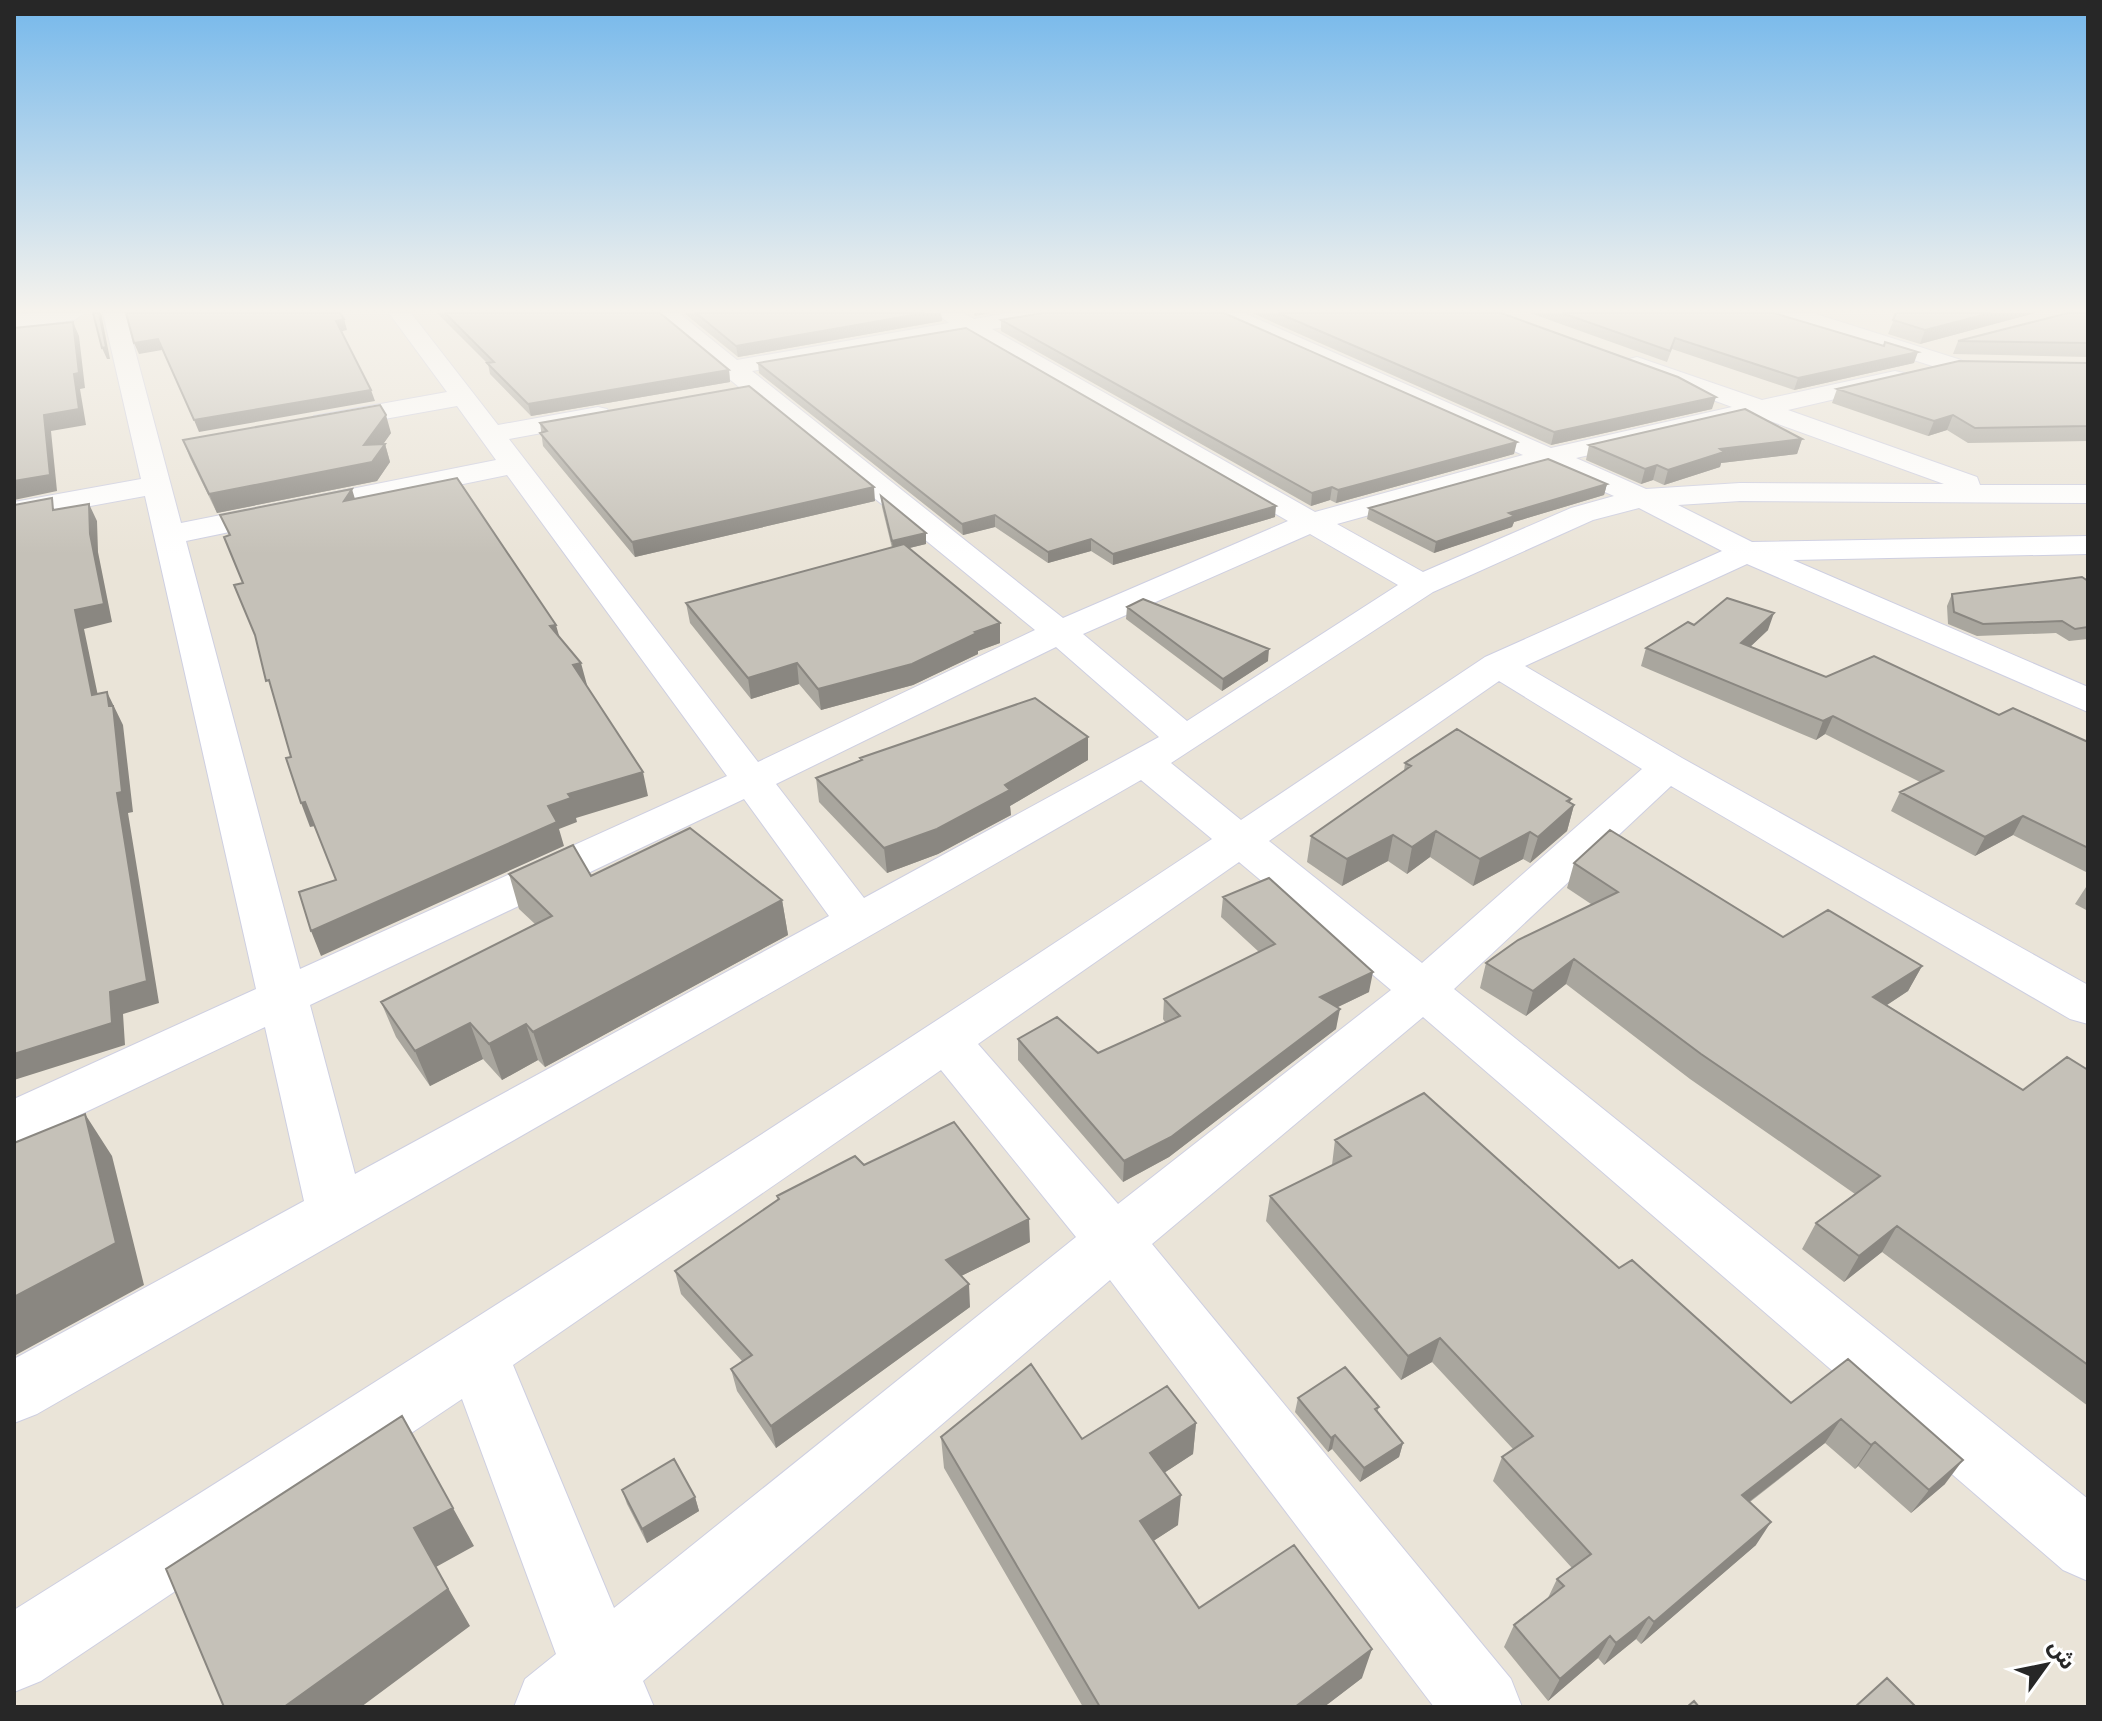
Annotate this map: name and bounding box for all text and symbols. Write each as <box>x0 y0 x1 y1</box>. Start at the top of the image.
north arrow <box>2006 1625 2086 1705</box>
text: ش <box>2042 1634 2083 1675</box>

